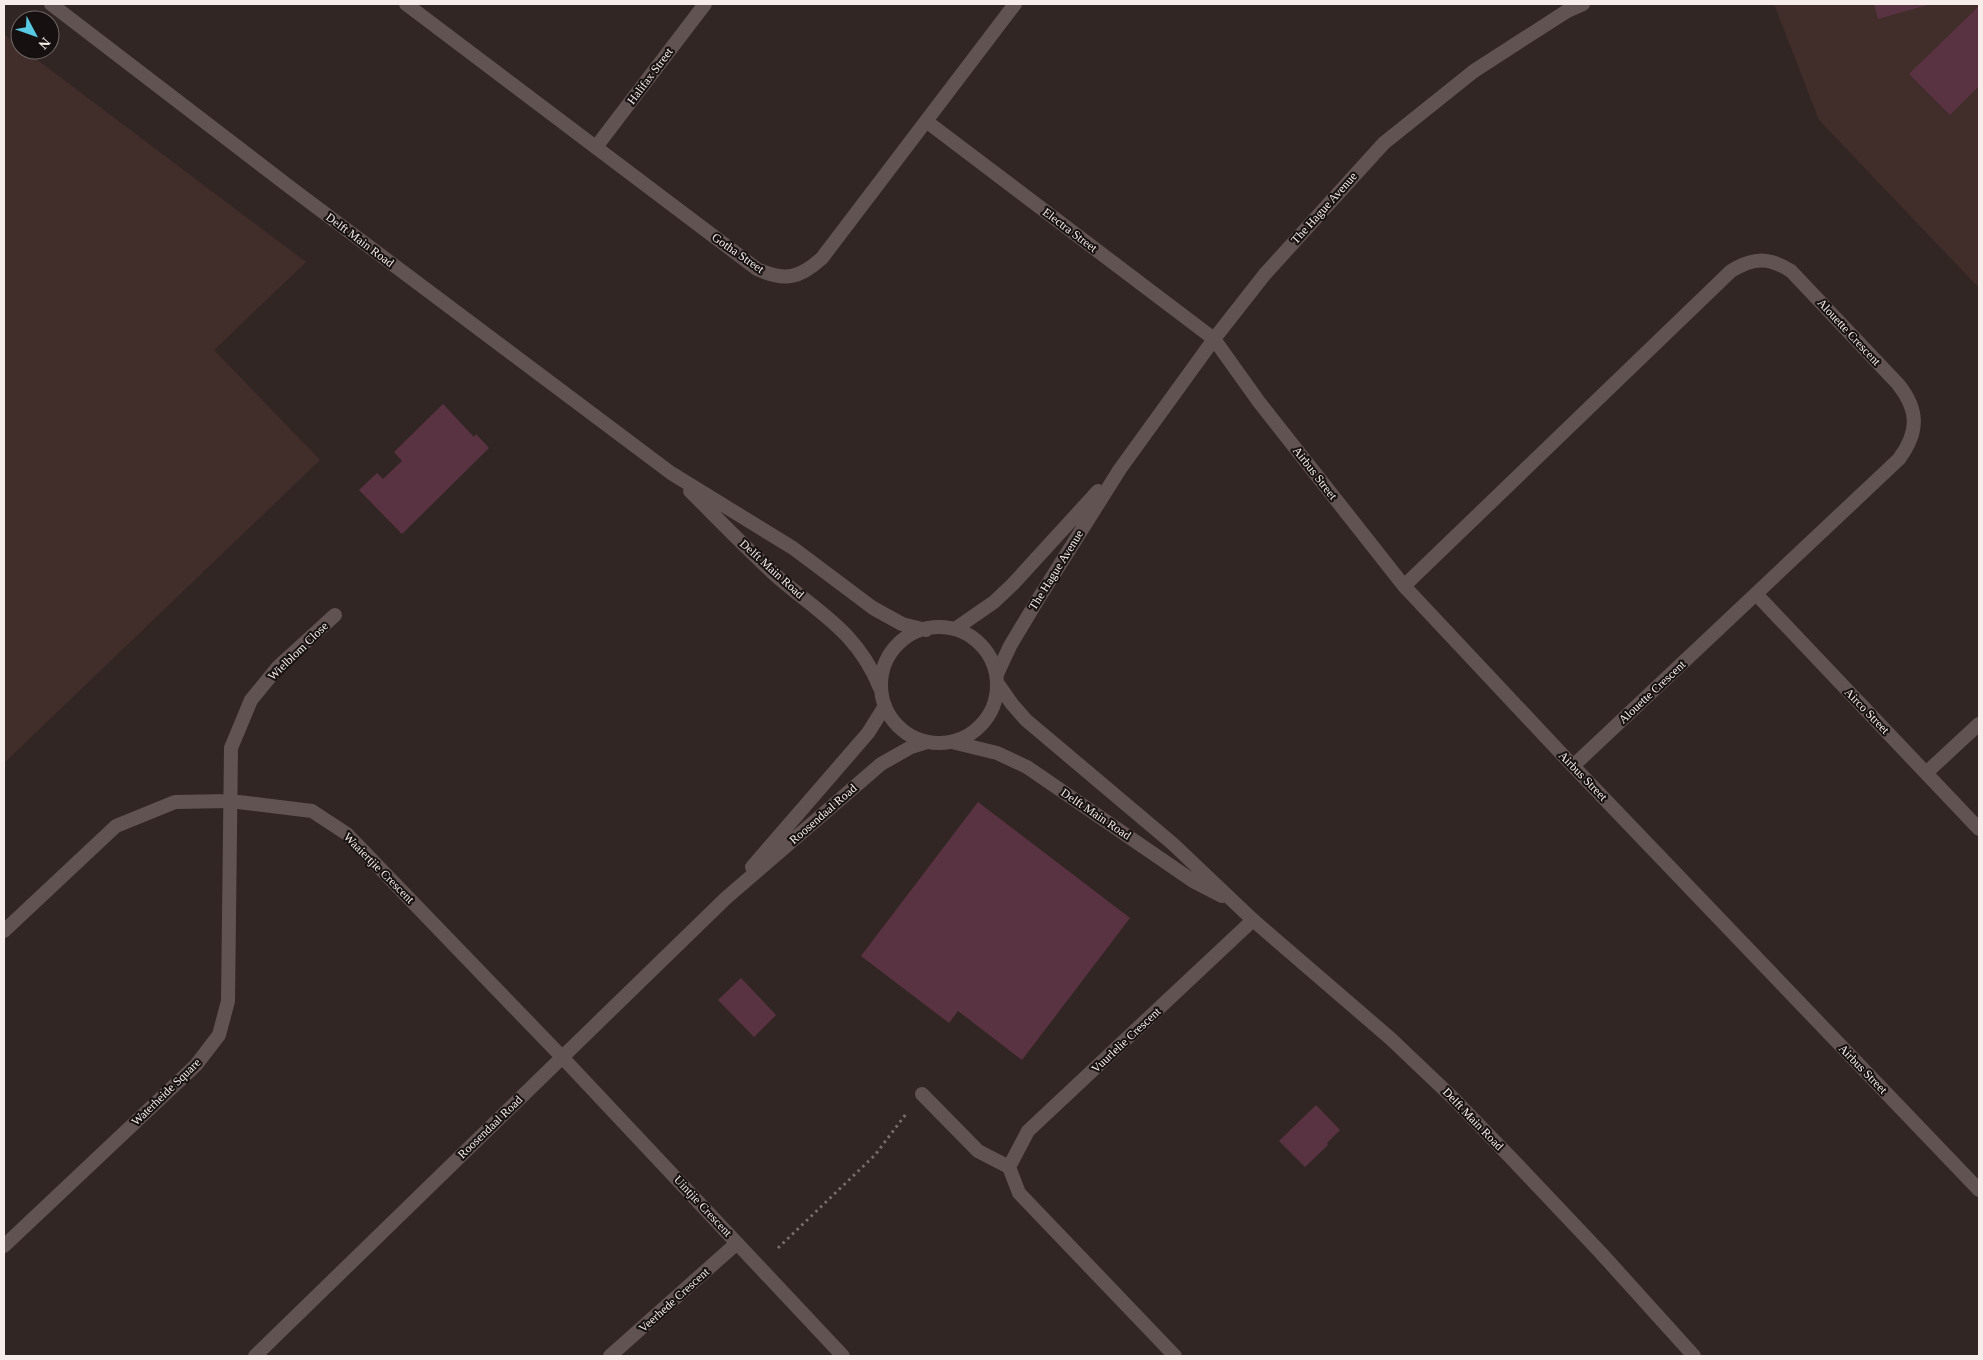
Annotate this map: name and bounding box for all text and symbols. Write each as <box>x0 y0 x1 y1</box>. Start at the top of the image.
north arrow <box>10 10 60 60</box>
text: N <box>35 34 53 52</box>
street label: Halifax Street <box>624 45 676 107</box>
street label: The Hague Avenue <box>1288 169 1360 247</box>
street label: Electra Street <box>1040 205 1101 256</box>
street label: Delft Main Road <box>323 210 397 270</box>
street label: Gotha Street <box>709 230 767 276</box>
street label: Alouette Crescent <box>1814 296 1884 369</box>
street label: Airbus Street <box>1290 444 1341 503</box>
street label: The Hague Avenue <box>1026 527 1086 613</box>
street label: Delft Main Road <box>737 537 807 601</box>
street label: Wielblom Close <box>265 619 331 683</box>
street label: Alouette Crescent <box>1616 657 1689 727</box>
street label: Airco Street <box>1842 685 1893 737</box>
street label: Airbus Street <box>1556 748 1611 804</box>
street label: Roosendaal Road <box>787 781 859 847</box>
street label: Delft Main Road <box>1058 785 1134 843</box>
street label: Waaiertjie Crescent <box>341 830 418 907</box>
street label: Vuurlelie Crescent <box>1088 1004 1164 1076</box>
street label: Airbus Street <box>1836 1041 1891 1097</box>
street label: Waterheide Square <box>129 1055 203 1129</box>
street label: Delft Main Road <box>1440 1085 1506 1153</box>
street label: Roosendaal Road <box>455 1093 525 1161</box>
street label: Uintjie Crescent <box>671 1173 735 1240</box>
street label: Veerhede Crescent <box>636 1264 712 1335</box>

